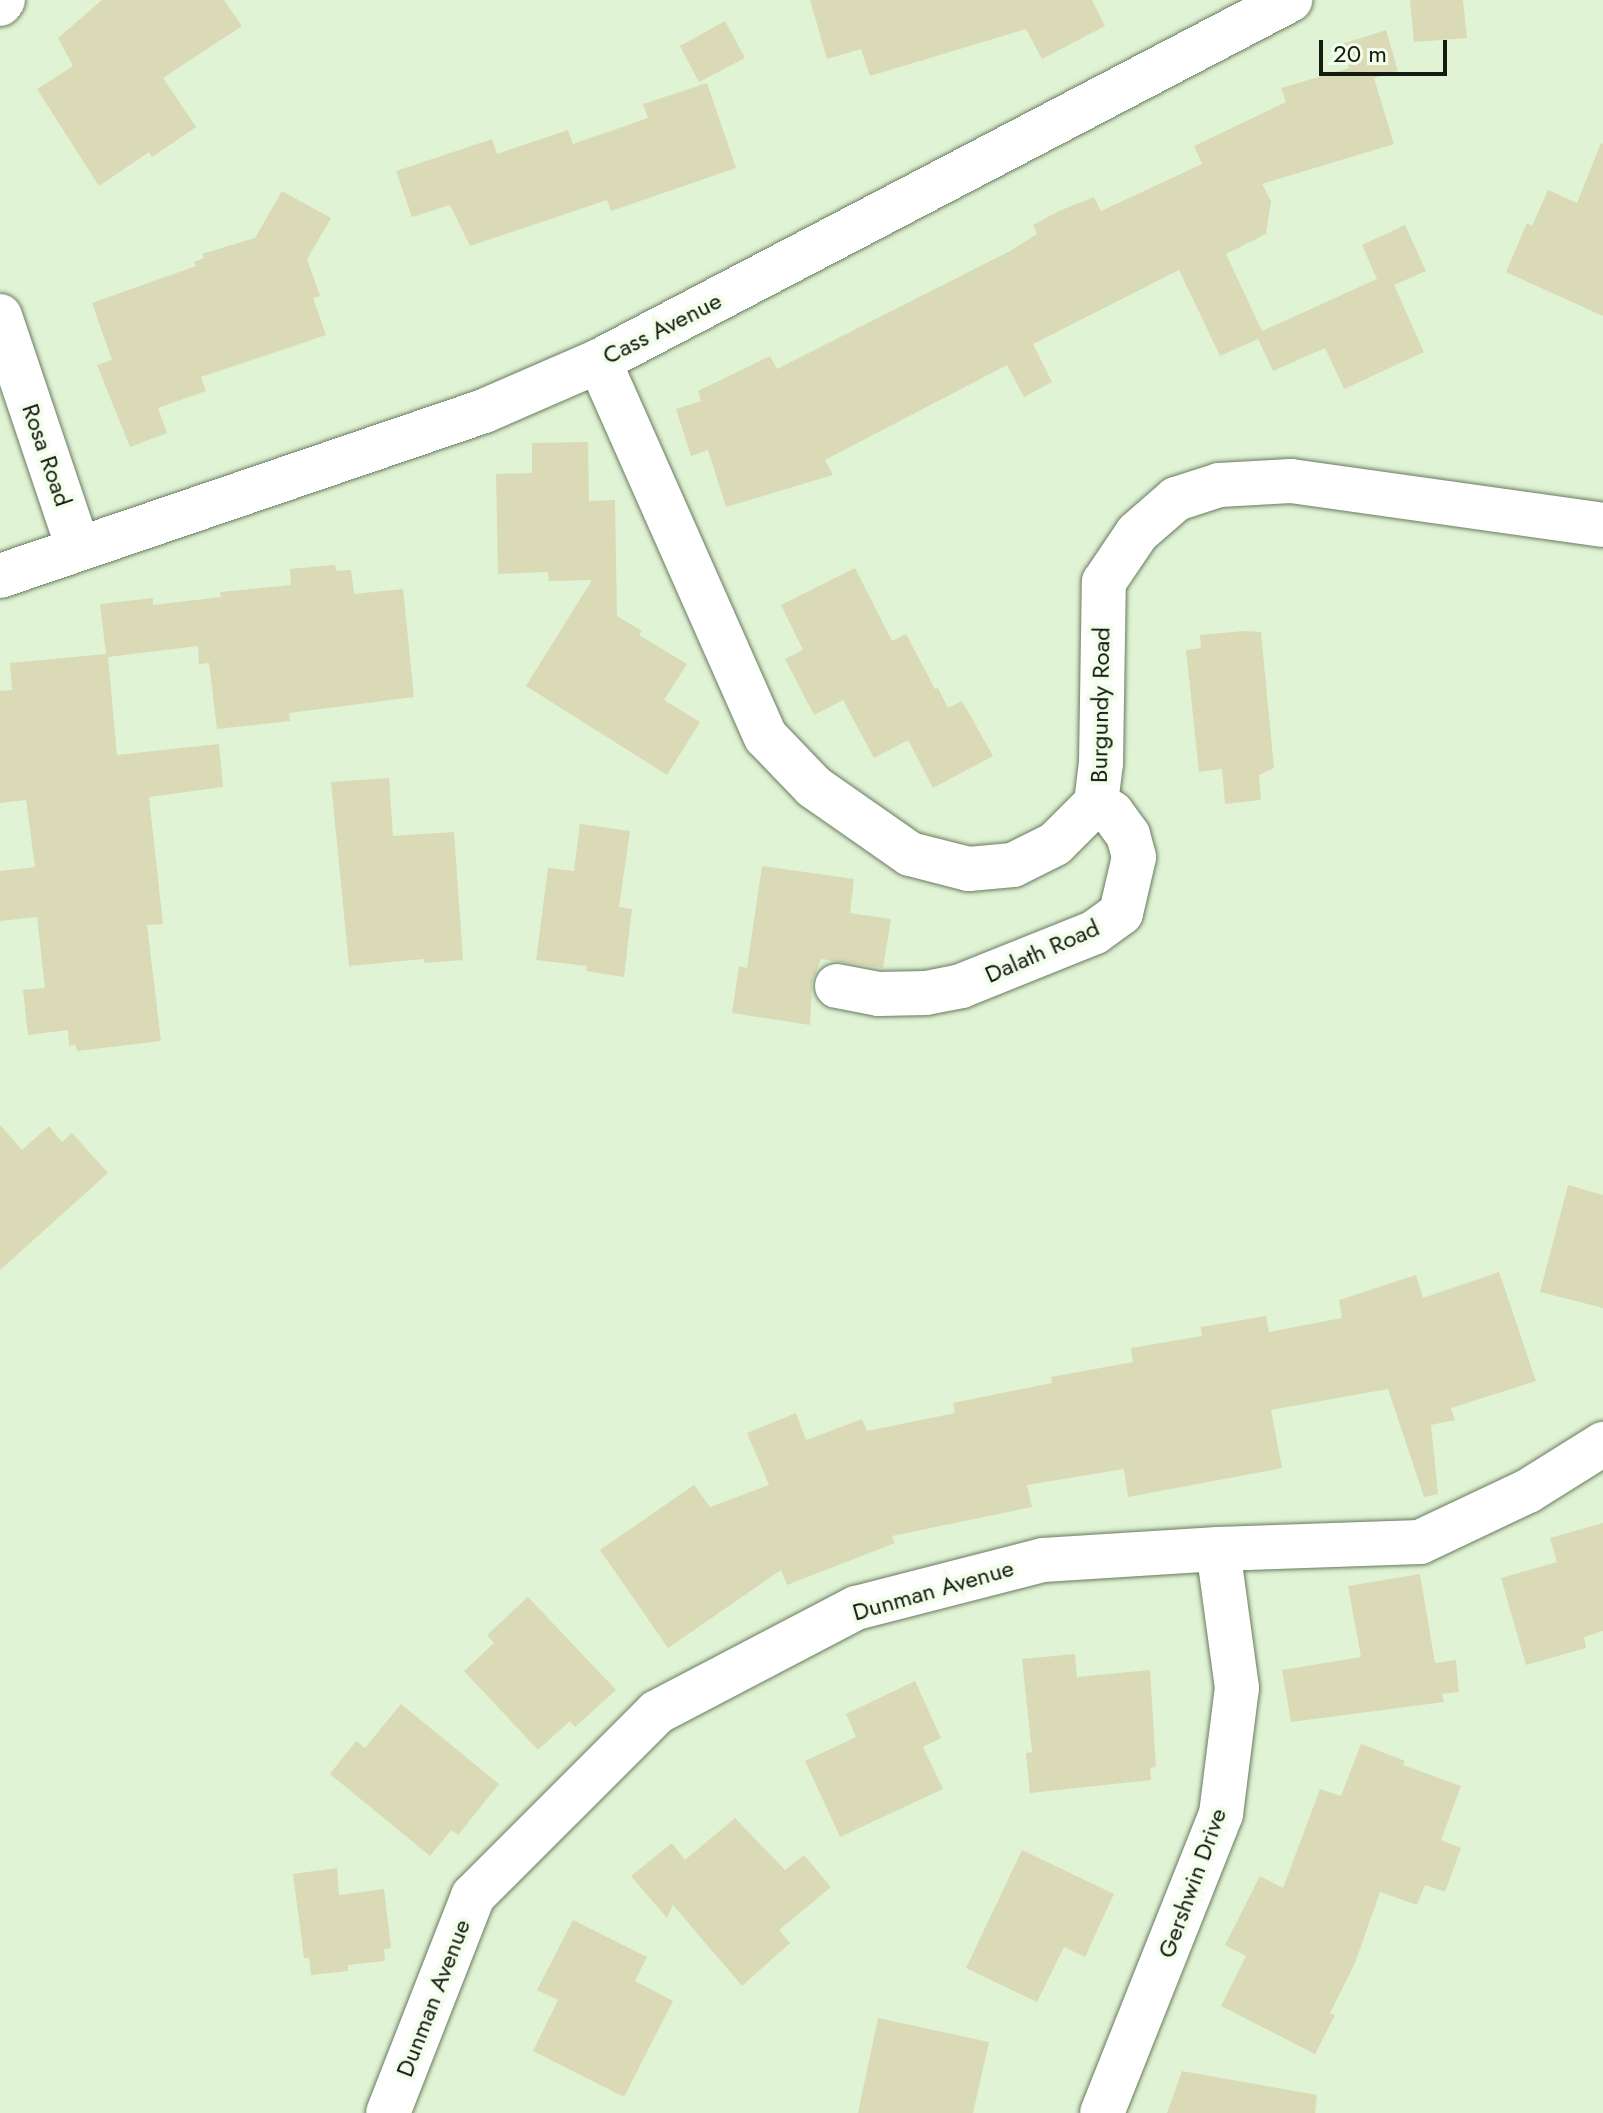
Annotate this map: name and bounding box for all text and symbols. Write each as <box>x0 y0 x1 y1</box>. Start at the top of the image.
scale bar <box>1323 24 1451 74</box>
text: 20 m <box>1333 36 1387 71</box>
street label: Cass Avenue <box>598 286 726 370</box>
street label: Rosa Road <box>16 400 78 510</box>
street label: Burgundy Road <box>1084 627 1116 783</box>
street label: Dalath Road <box>980 913 1104 989</box>
street label: Dunman Avenue <box>849 1553 1017 1627</box>
street label: Gershwin Drive <box>1152 1804 1232 1962</box>
street label: Dunman Avenue <box>390 1915 476 2081</box>

